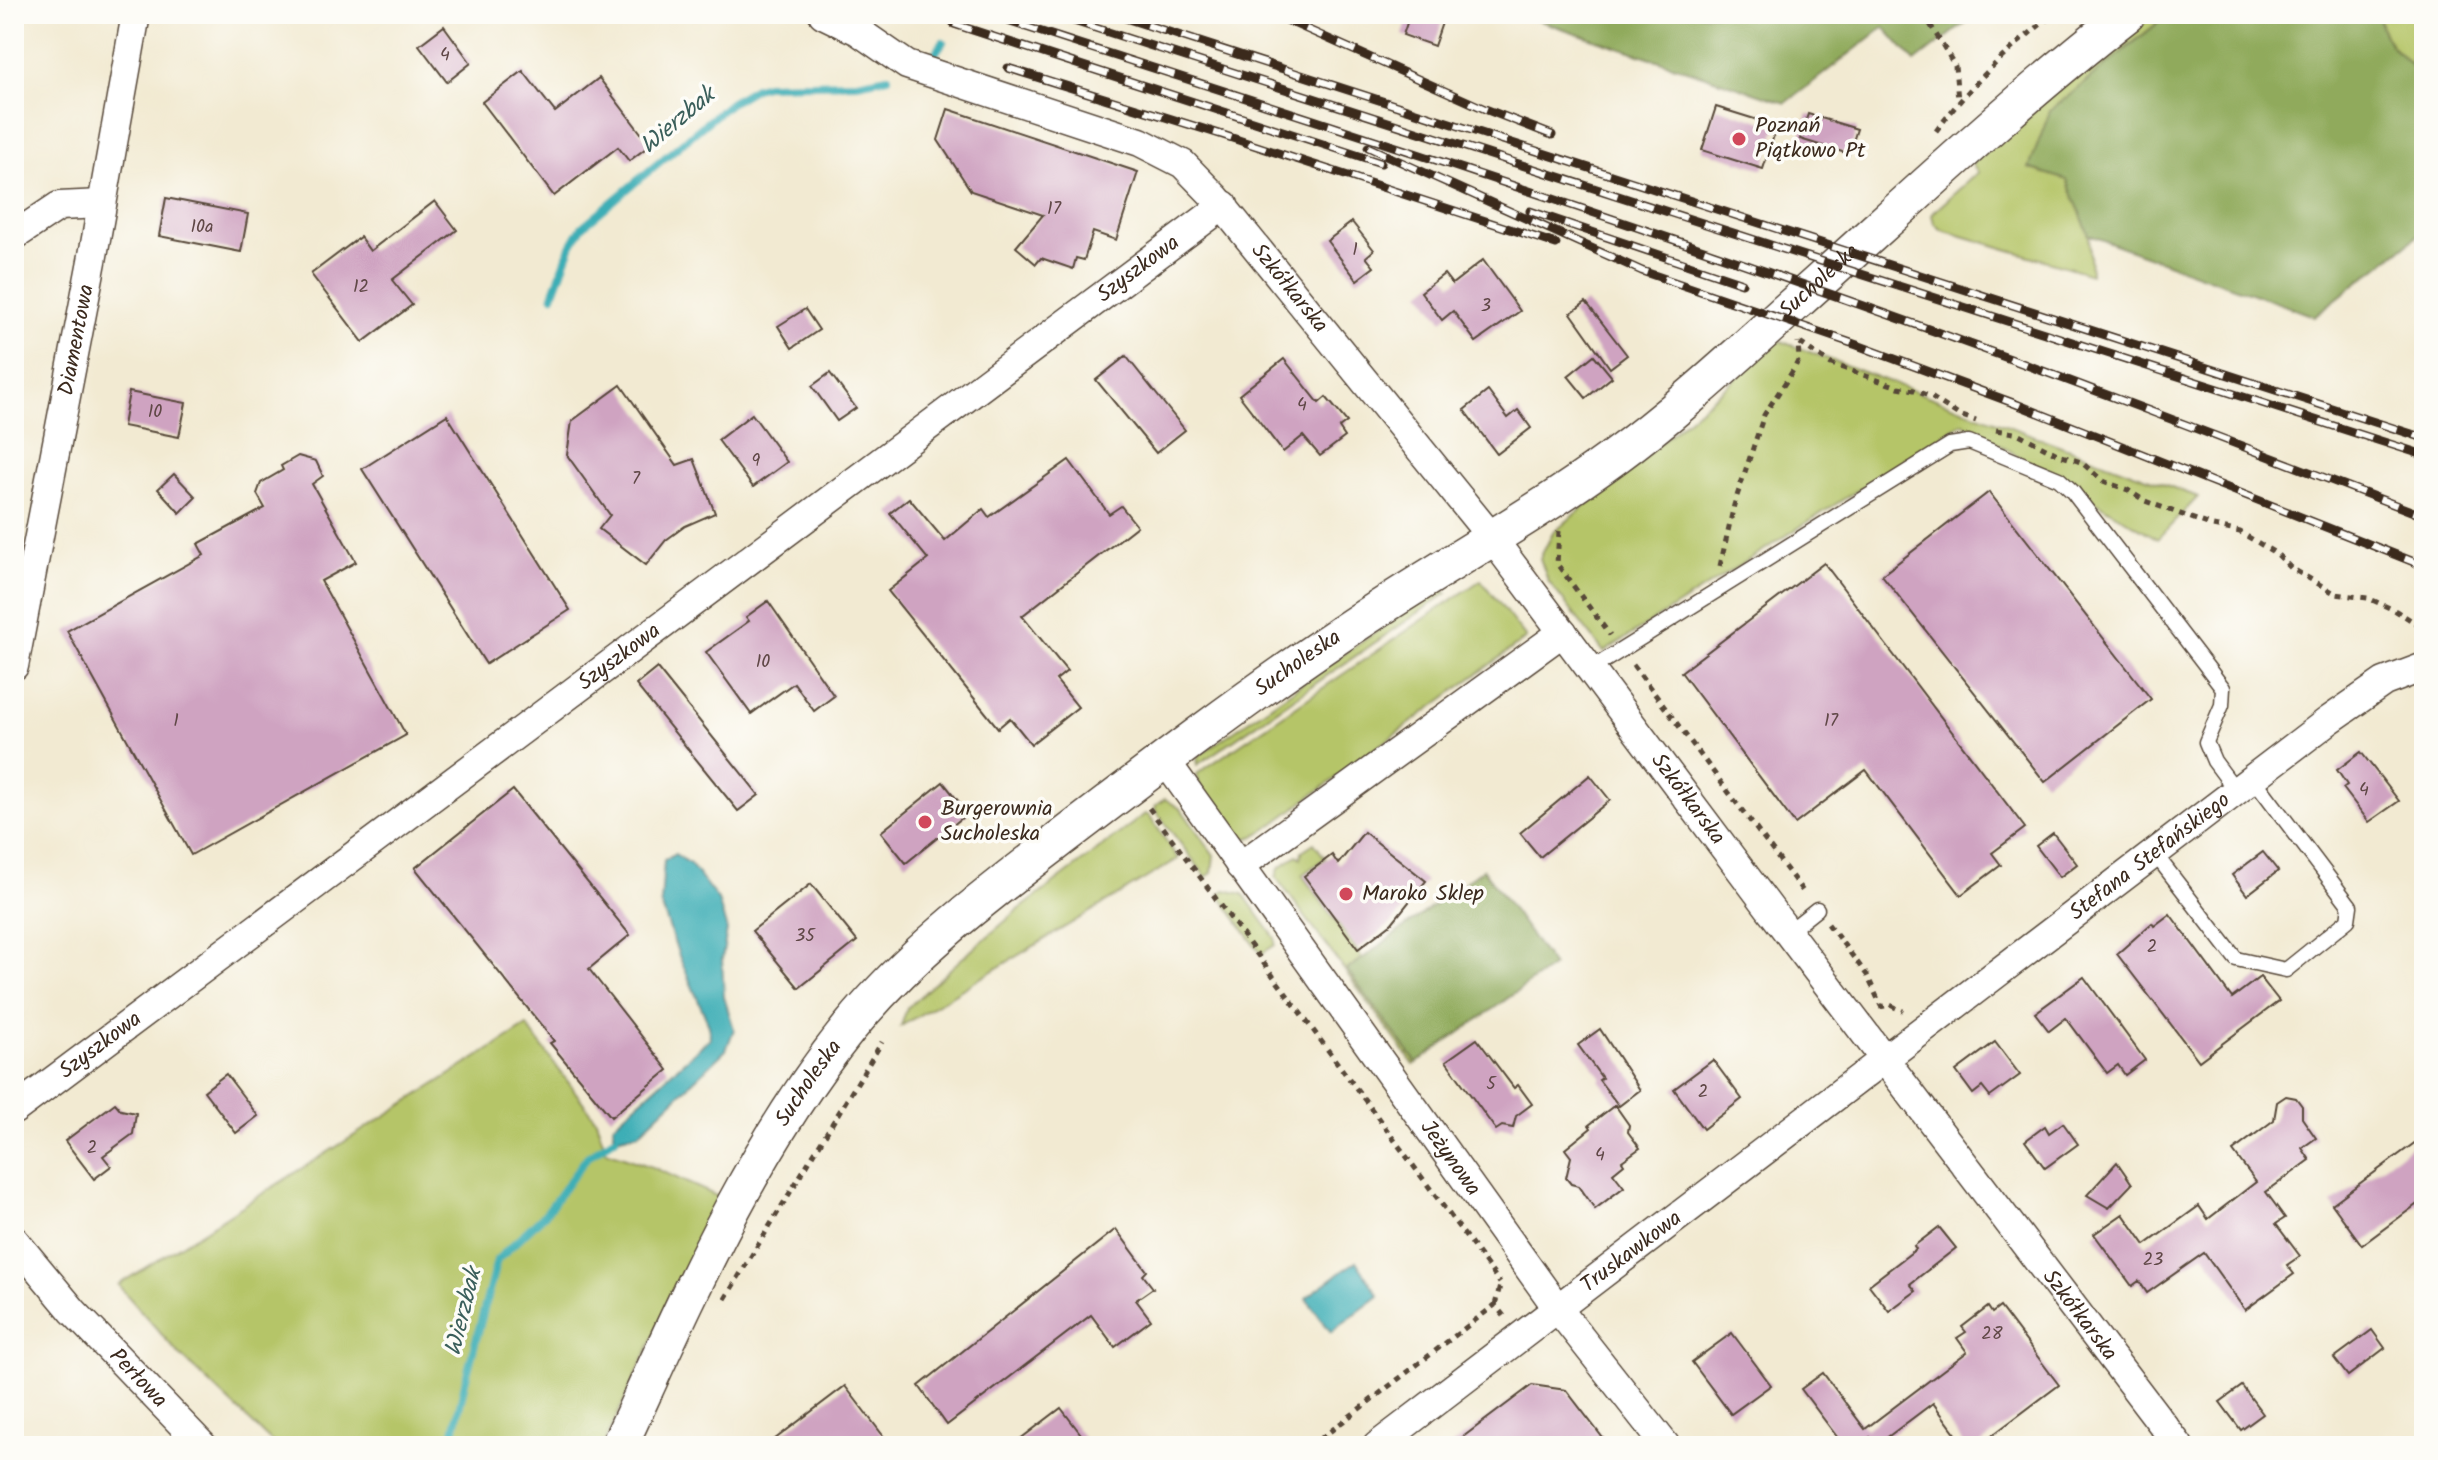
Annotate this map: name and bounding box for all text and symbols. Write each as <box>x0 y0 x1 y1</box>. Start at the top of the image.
house number: 4 <box>440 41 450 70</box>
water label: Wierzbak <box>631 75 727 165</box>
place label: Poznań Piątkowo Pt <box>1755 109 1866 169</box>
marker: Poznań Piątkowo Pt <box>1730 130 1748 148</box>
house number: 17 <box>1047 195 1062 224</box>
house number: 10a <box>190 213 214 242</box>
street label: Szyszkowa <box>1089 226 1187 312</box>
street label: Sucholeska <box>1771 235 1868 328</box>
street label: Szkółkarska <box>1242 236 1337 341</box>
house number: 1 <box>1352 236 1358 265</box>
house number: 12 <box>353 273 369 302</box>
street label: Diamentowa <box>49 281 105 399</box>
house number: 3 <box>1481 292 1491 321</box>
house number: 4 <box>1297 391 1307 420</box>
house number: 10 <box>148 398 162 427</box>
house number: 9 <box>752 447 761 476</box>
house number: 7 <box>632 465 641 494</box>
street label: Szyszkowa <box>570 614 668 700</box>
street label: Sucholeska <box>1247 621 1348 706</box>
house number: 10 <box>756 648 770 677</box>
house number: 1 <box>173 707 179 736</box>
house number: 17 <box>1824 707 1839 736</box>
street label: Szkółkarska <box>1641 746 1734 853</box>
house number: 4 <box>2359 776 2369 805</box>
street label: Stefana Stefańskiego <box>2062 784 2238 930</box>
place label: Burgerownia Sucholeska <box>941 792 1053 852</box>
marker: Burgerownia Sucholeska <box>916 813 934 831</box>
place label: Maroko Sklep <box>1362 877 1484 912</box>
marker: Maroko Sklep <box>1337 885 1355 903</box>
house number: 35 <box>795 922 816 951</box>
house number: 2 <box>2147 933 2157 962</box>
street label: Szyszkowa <box>51 1002 149 1088</box>
street label: Sucholeska <box>766 1032 851 1134</box>
house number: 5 <box>1486 1070 1497 1099</box>
house number: 2 <box>1698 1078 1708 1107</box>
street label: Jeżynowa <box>1411 1113 1490 1204</box>
house number: 2 <box>87 1134 97 1163</box>
house number: 4 <box>1595 1141 1605 1170</box>
street label: Truskawkowa <box>1573 1202 1690 1302</box>
house number: 23 <box>2143 1246 2163 1275</box>
water label: Wierzbak <box>434 1261 495 1360</box>
street label: Szkółkarska <box>2033 1262 2126 1369</box>
house number: 28 <box>1981 1320 2003 1349</box>
street label: Perłowa <box>100 1340 176 1417</box>

